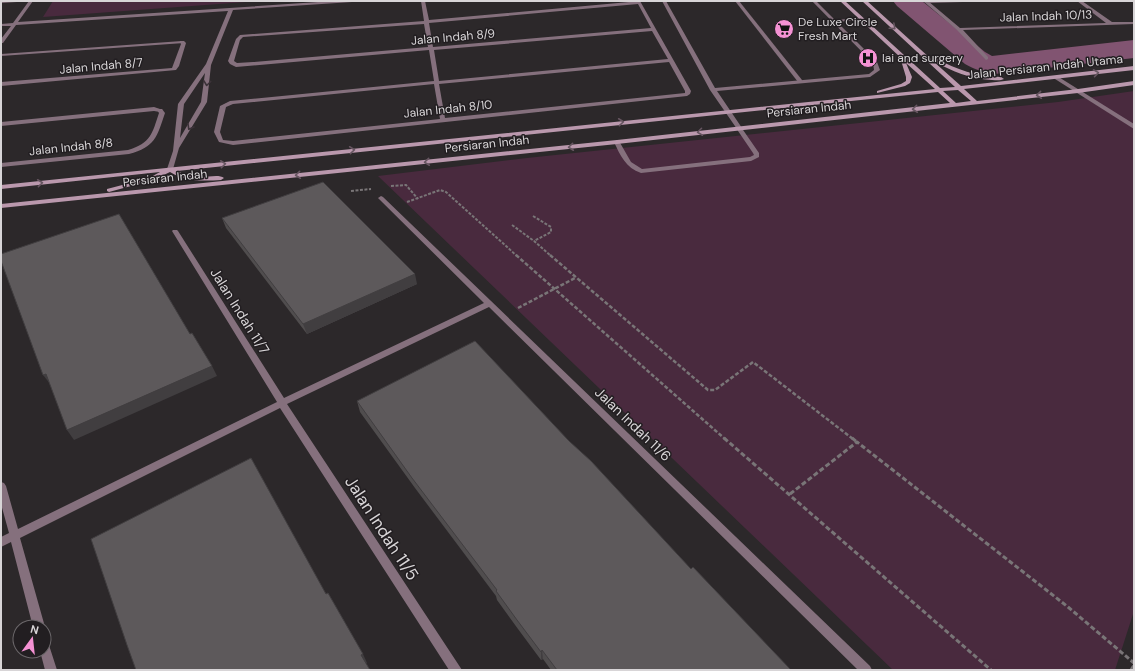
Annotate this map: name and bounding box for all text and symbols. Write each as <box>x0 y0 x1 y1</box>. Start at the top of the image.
street label: Jalan Indah 10/13 <box>999 6 1093 26</box>
place label: De Luxe Circle Fresh Mart <box>798 14 877 44</box>
supermarket icon: De Luxe Circle Fresh Mart <box>773 18 795 40</box>
one-way arrow <box>888 22 896 30</box>
street label: Jalan Indah 8/9 <box>410 25 496 49</box>
hospital icon: lai and surgery <box>857 47 879 69</box>
place label: lai and surgery <box>882 50 963 66</box>
street label: Jalan Persiaran Indah Utama <box>966 51 1124 83</box>
street label: Jalan Indah 8/7 <box>59 54 143 78</box>
one-way arrow <box>1093 69 1099 78</box>
one-way arrow <box>203 80 212 86</box>
one-way arrow <box>1036 91 1042 100</box>
street label: Jalan Indah 8/10 <box>403 96 493 122</box>
street label: Persiaran Indah <box>766 97 852 121</box>
one-way arrow <box>912 104 918 113</box>
one-way arrow <box>618 118 624 127</box>
one-way arrow <box>188 122 195 130</box>
one-way arrow <box>697 128 703 137</box>
street label: Persiaran Indah <box>444 132 530 156</box>
street label: Jalan Indah 8/8 <box>28 135 114 159</box>
one-way arrow <box>568 142 574 151</box>
one-way arrow <box>349 146 355 155</box>
one-way arrow <box>424 157 430 166</box>
one-way arrow <box>220 160 226 169</box>
street label: Persiaran Indah <box>122 166 208 190</box>
one-way arrow <box>295 170 301 179</box>
one-way arrow <box>37 179 43 188</box>
street label: Jalan Indah 11/7 <box>206 265 274 357</box>
street label: Jalan Indah 11/6 <box>591 383 675 465</box>
street label: Jalan Indah 11/5 <box>340 472 424 584</box>
north arrow <box>12 619 52 659</box>
text: N <box>29 622 40 637</box>

